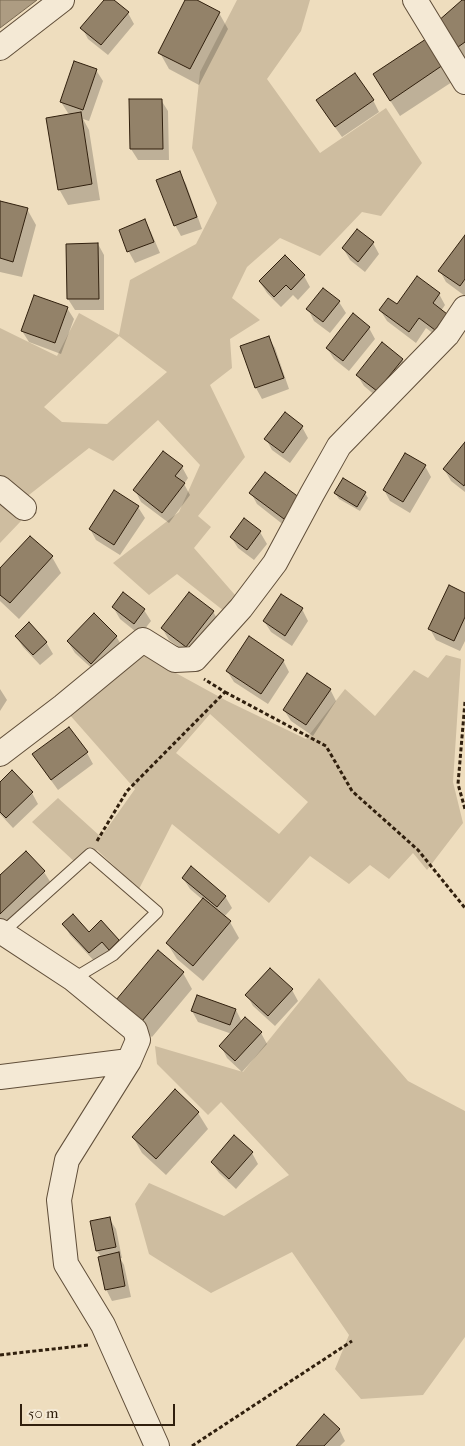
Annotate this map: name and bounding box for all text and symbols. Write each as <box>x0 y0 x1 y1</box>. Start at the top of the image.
scale bar <box>22 1394 178 1426</box>
text: 50 m <box>28 1404 58 1422</box>

